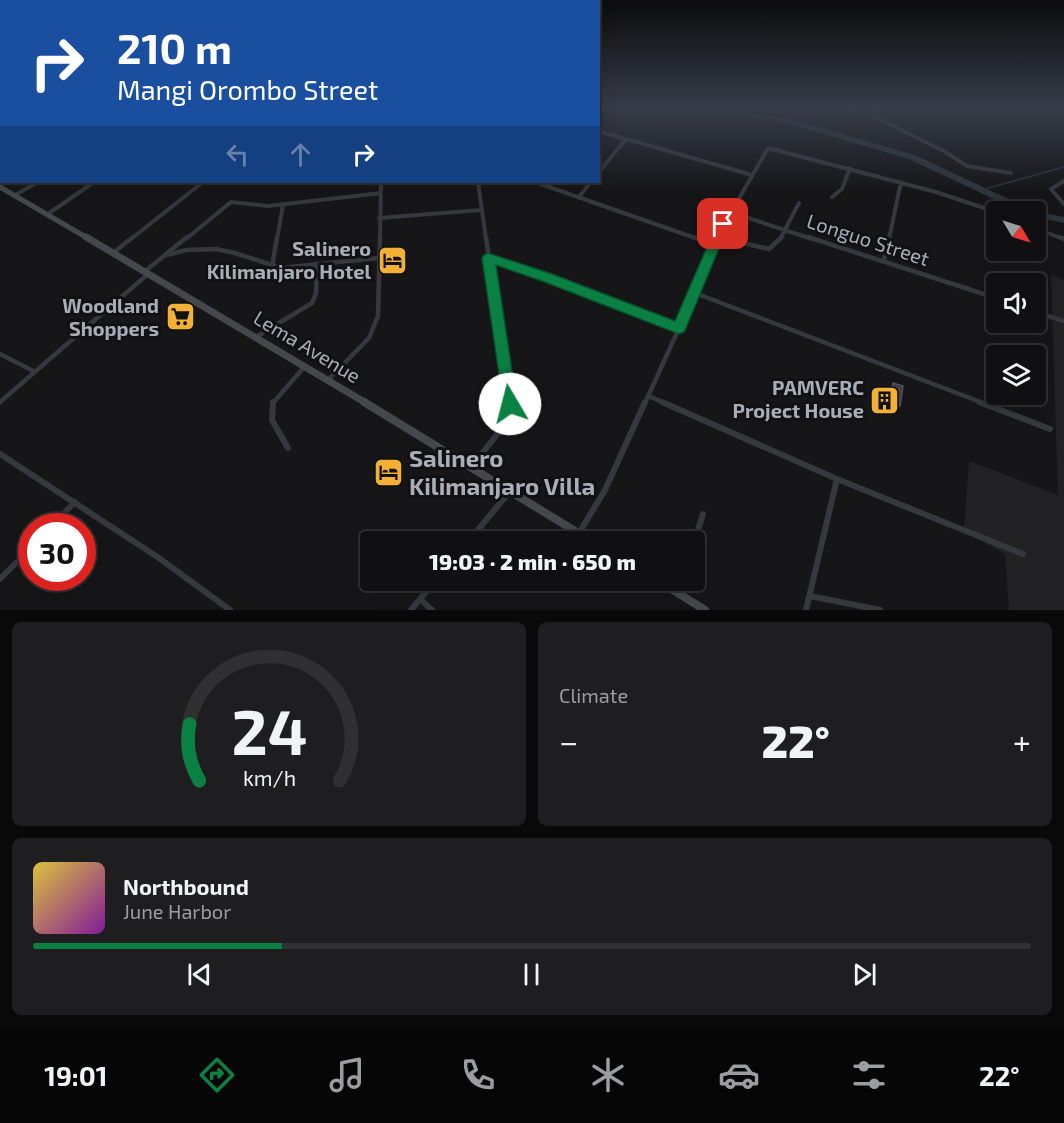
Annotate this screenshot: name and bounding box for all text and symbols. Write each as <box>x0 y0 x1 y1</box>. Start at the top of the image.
text: 210 m <box>117 22 232 72</box>
icon: right <box>18 24 96 102</box>
text: Mangi Orombo Street <box>117 73 378 105</box>
icon: left <box>221 138 254 171</box>
icon: ahead <box>284 138 317 171</box>
icon: right <box>347 138 380 171</box>
pin <box>697 198 748 249</box>
north arrow <box>986 201 1046 261</box>
map controls <box>986 201 1046 405</box>
icon: arrive <box>706 207 739 240</box>
street label: Longuo Street <box>804 208 933 270</box>
place label: Salinero Kilimanjaro Hotel <box>207 236 371 283</box>
hotel icon: Salinero Kilimanjaro Hotel <box>376 244 408 276</box>
button: sound <box>986 273 1046 333</box>
place label: Woodland Shoppers <box>62 293 159 340</box>
supermarket icon: Woodland Shoppers <box>164 301 196 333</box>
street label: Lema Avenue <box>250 305 365 387</box>
button: layers <box>986 345 1046 405</box>
position arrow <box>478 372 542 436</box>
place label: PAMVERC Project House <box>733 375 864 422</box>
building icon: PAMVERC Project House <box>869 384 901 416</box>
place label: Salinero Kilimanjaro Villa <box>409 443 595 500</box>
hotel icon: Salinero Kilimanjaro Villa <box>372 457 404 489</box>
speed limit sign: 30 <box>18 513 96 591</box>
text: 19:03 · 2 min · 650 m <box>429 548 636 574</box>
text: Climate <box>559 683 628 707</box>
text: 24 <box>231 693 307 768</box>
text: 22° <box>761 713 830 767</box>
text: − <box>559 721 578 761</box>
text: + <box>1013 721 1031 761</box>
text: km/h <box>242 765 296 790</box>
text: Northbound <box>123 873 249 899</box>
text: June Harbor <box>123 899 231 923</box>
icon: previous <box>183 958 216 991</box>
icon: pause <box>515 958 548 991</box>
icon: next <box>848 958 881 991</box>
icon: directions <box>196 1054 238 1096</box>
icon: music <box>326 1054 368 1096</box>
icon: phone <box>457 1054 499 1096</box>
icon: climate <box>587 1054 629 1096</box>
icon: car <box>718 1054 760 1096</box>
icon: filters <box>848 1054 890 1096</box>
text: 19:01 <box>44 1059 107 1091</box>
text: 22° <box>979 1059 1020 1091</box>

